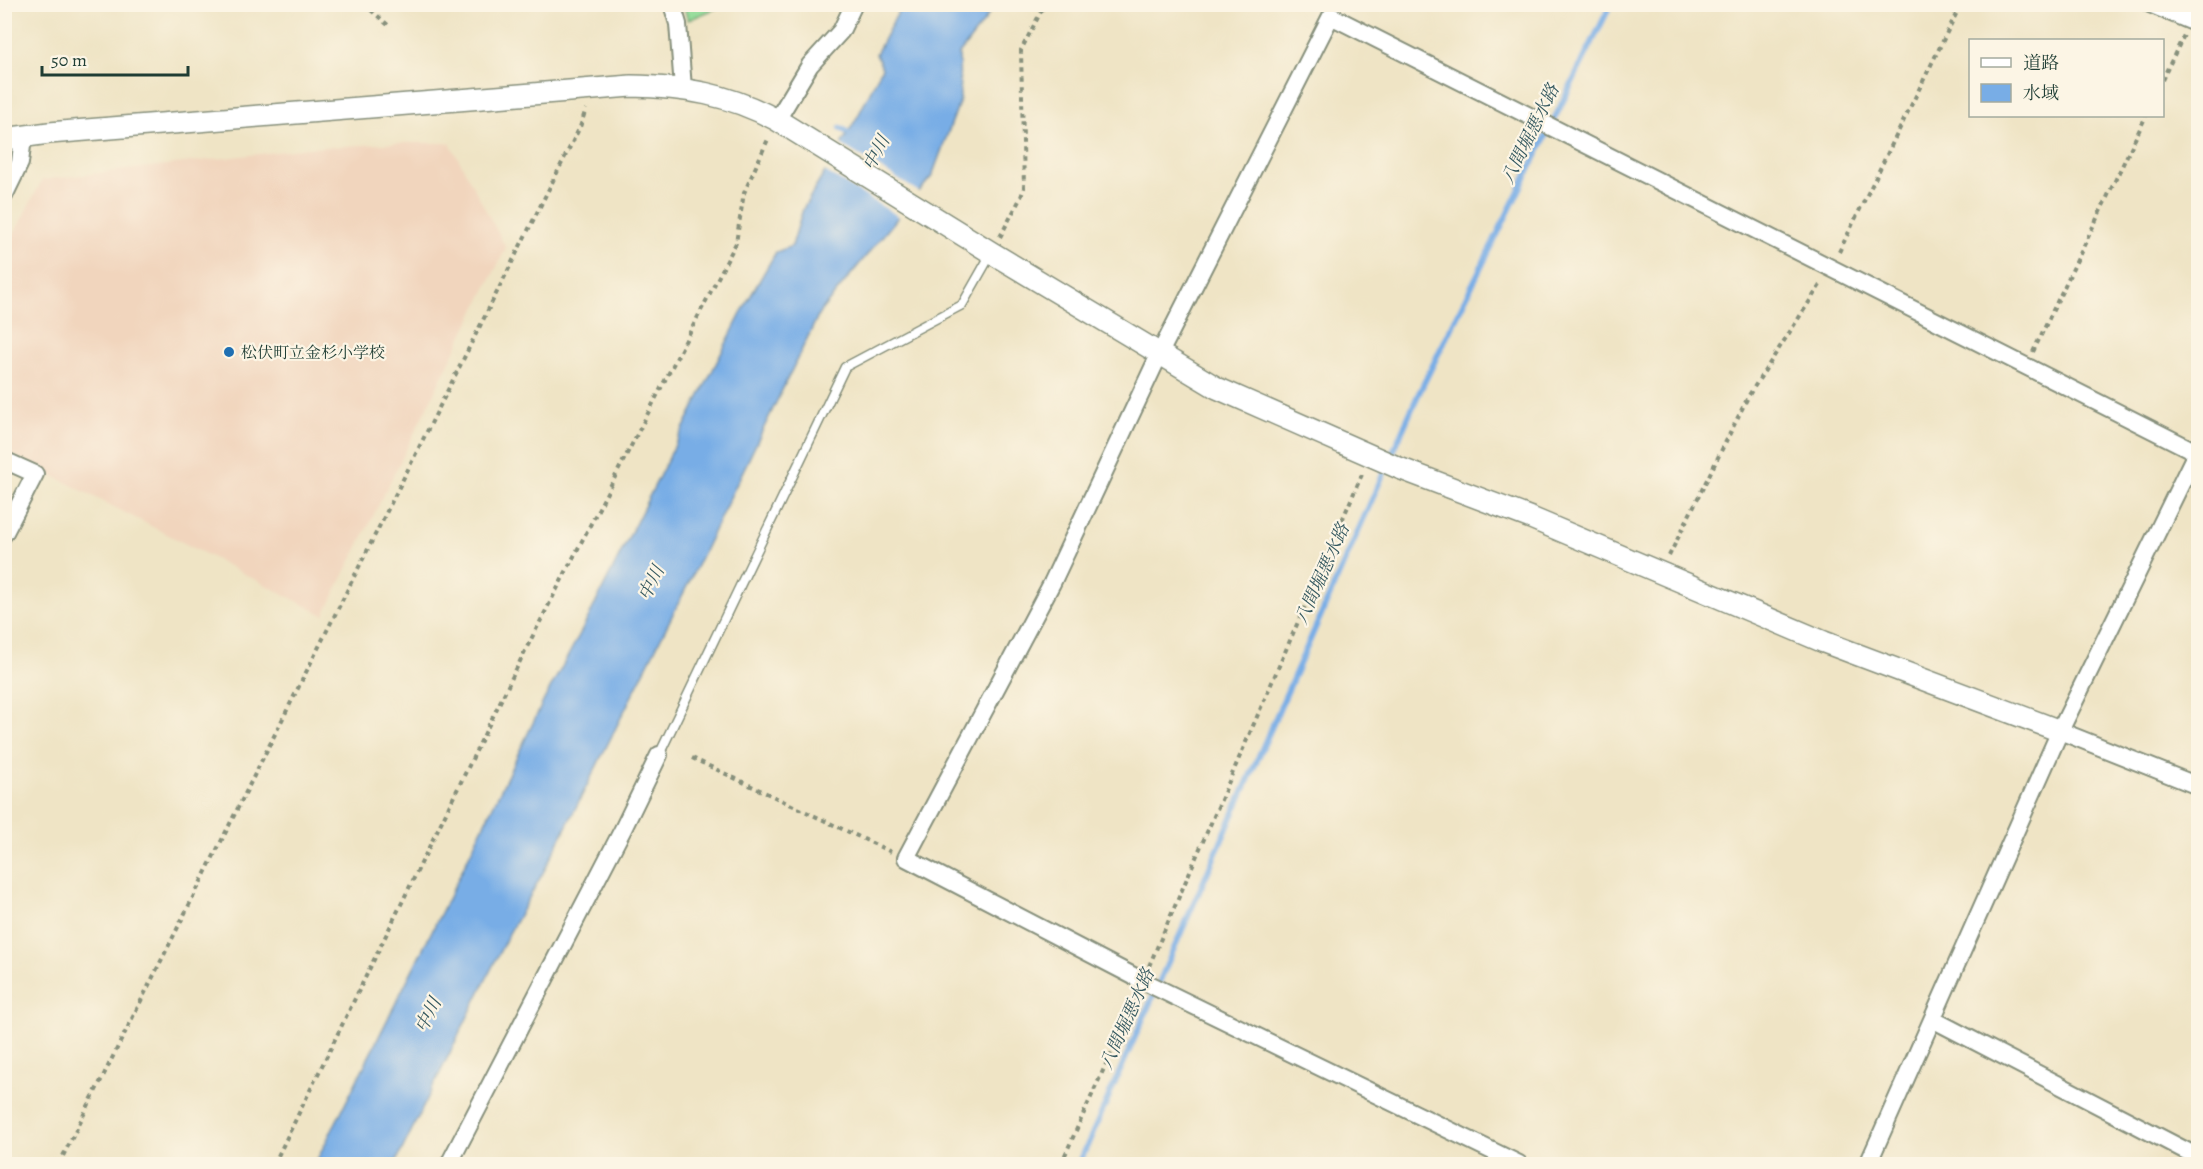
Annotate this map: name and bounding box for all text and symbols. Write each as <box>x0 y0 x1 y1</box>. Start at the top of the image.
scale bar <box>42 39 188 77</box>
legend <box>1969 39 2164 117</box>
text: 50 m <box>51 48 87 72</box>
text: 道路 <box>2023 51 2059 75</box>
water label: 八間堀悪水路 <box>1496 78 1565 188</box>
text: 水域 <box>2023 81 2059 105</box>
water label: 中川 <box>857 130 896 175</box>
place label: 松伏町立金杉小学校 <box>241 342 385 364</box>
marker: 松伏町立金杉小学校 <box>222 345 236 359</box>
water label: 八間堀悪水路 <box>1289 518 1356 628</box>
water label: 中川 <box>632 560 671 604</box>
water label: 八間堀悪水路 <box>1094 963 1161 1073</box>
water label: 中川 <box>409 992 448 1036</box>

